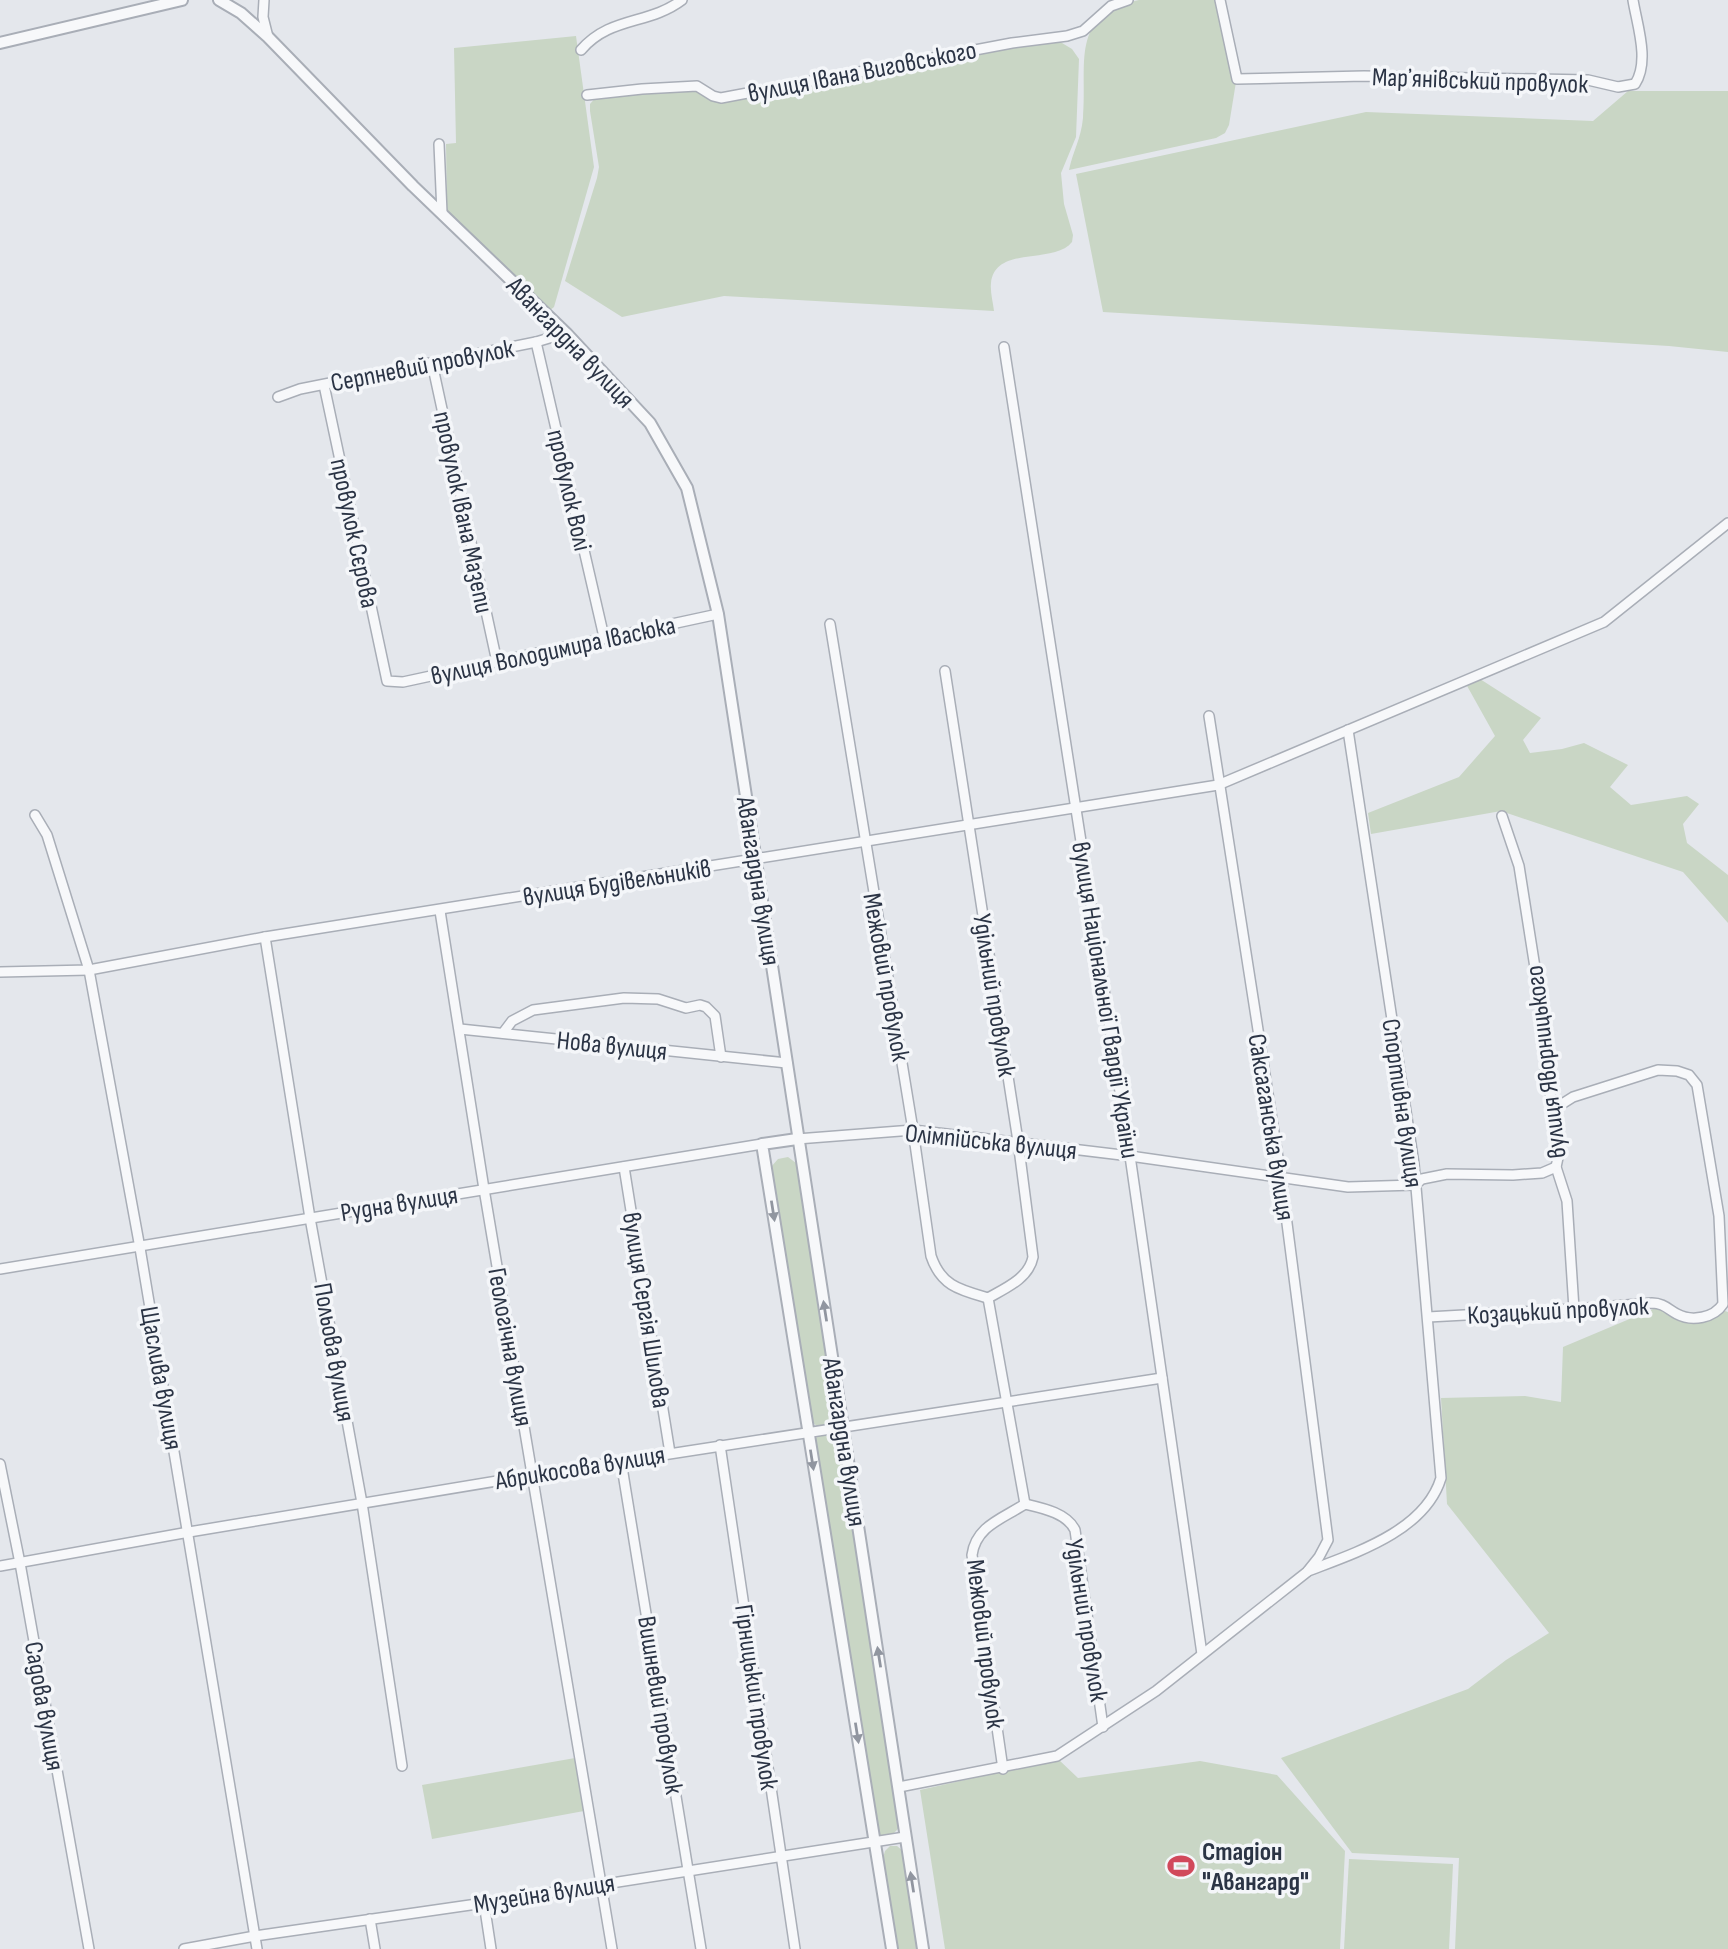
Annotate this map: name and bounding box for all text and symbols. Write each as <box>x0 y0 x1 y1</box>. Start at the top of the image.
street label: вулиця Івана Виговського <box>745 35 979 110</box>
street label: Марʼянівський провулок <box>1371 62 1589 101</box>
street label: Авангардна вулиця <box>499 270 640 415</box>
street label: Серпневий провулок <box>328 334 517 399</box>
street label: провулок Івана Мазепи <box>426 409 499 616</box>
street label: провулок Волі <box>540 427 598 554</box>
street label: провулок Сєрова <box>323 456 385 611</box>
street label: вулиця Володимира Івасюка <box>428 610 678 693</box>
street label: Авангардна вулиця <box>729 794 786 968</box>
street label: вулиця Національної Гвардії України <box>1064 840 1145 1161</box>
street label: вулиця Будівельників <box>521 853 713 914</box>
street label: Межовий провулок <box>855 891 916 1064</box>
street label: Удільний провулок <box>965 912 1022 1079</box>
street label: вулиця Яворницького <box>1519 964 1574 1160</box>
street label: Спортивна вулиця <box>1374 1017 1429 1190</box>
street label: Нова вулиця <box>555 1025 669 1068</box>
street label: Саксаганська вулиця <box>1240 1032 1301 1223</box>
street label: Олімпійська вулиця <box>903 1118 1078 1167</box>
street label: Рудна вулиця <box>338 1180 460 1229</box>
one-way arrow <box>768 1200 779 1222</box>
street label: вулиця Сергія Шилова <box>615 1210 676 1410</box>
street label: Геологічна вулиця <box>480 1265 539 1429</box>
street label: Польова вулиця <box>306 1280 361 1424</box>
street label: Козацький провулок <box>1467 1291 1650 1332</box>
one-way arrow <box>819 1300 830 1322</box>
street label: Щаслива вулиця <box>133 1304 188 1452</box>
street label: Авангардна вулиця <box>815 1355 872 1529</box>
street label: Абрикосова вулиця <box>492 1440 667 1497</box>
one-way arrow <box>807 1449 818 1471</box>
street label: Удільний провулок <box>1057 1537 1114 1704</box>
street label: Межовий провулок <box>959 1558 1010 1731</box>
street label: Гірницький провулок <box>727 1602 784 1792</box>
street label: Вишневий провулок <box>630 1614 689 1797</box>
street label: Садова вулиця <box>17 1639 70 1773</box>
one-way arrow <box>873 1645 884 1667</box>
one-way arrow <box>852 1722 863 1744</box>
place label: Стадіон "Авангард" <box>1202 1837 1309 1898</box>
sports icon: Стадіон "Авангард" <box>1166 1851 1196 1881</box>
street label: Музейна вулиця <box>471 1868 617 1921</box>
one-way arrow <box>906 1870 917 1892</box>

